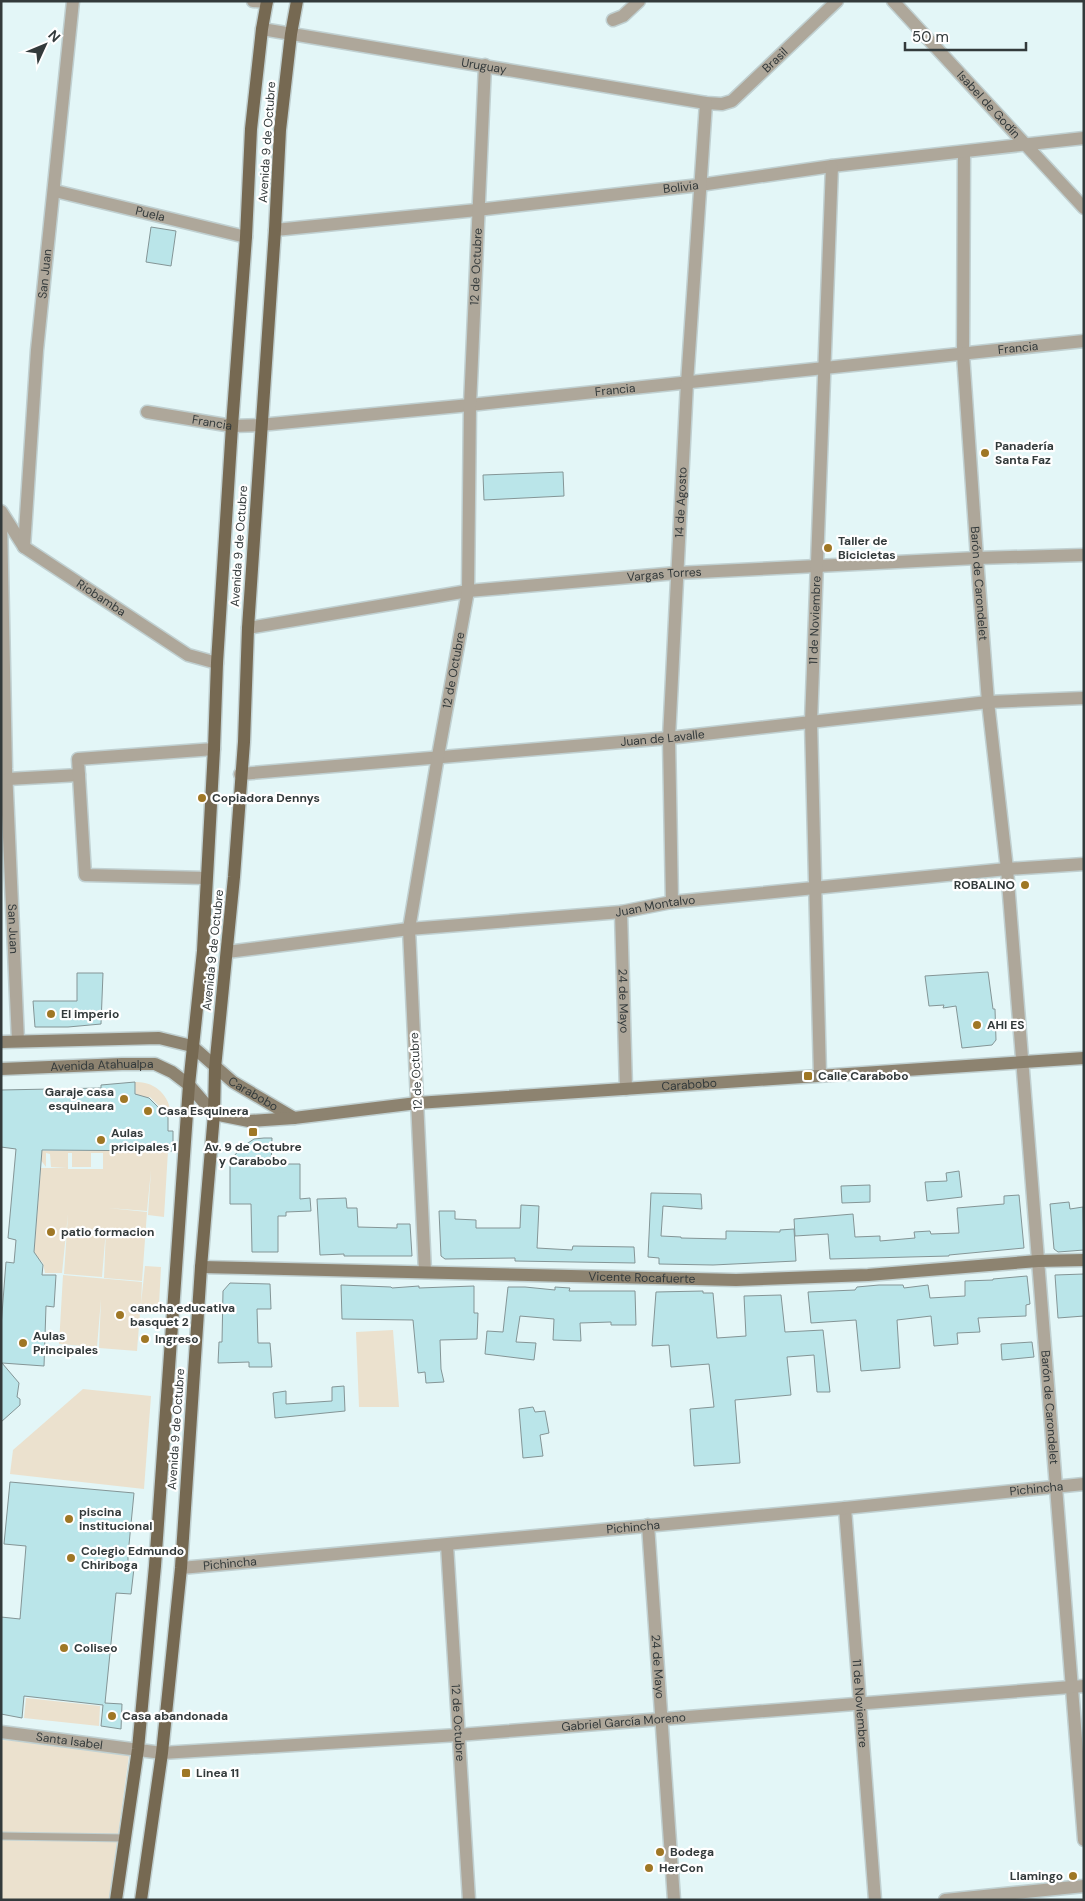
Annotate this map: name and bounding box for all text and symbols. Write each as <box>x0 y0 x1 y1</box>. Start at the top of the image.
north arrow <box>20 20 70 70</box>
scale bar <box>905 20 1026 52</box>
text: N <box>44 26 64 46</box>
text: 50 m <box>912 27 949 47</box>
street label: Brasil <box>759 44 791 76</box>
street label: Uruguay <box>460 54 508 78</box>
street label: Isabel de Godín <box>953 67 1024 142</box>
street label: Avenida 9 de Octubre <box>255 81 279 203</box>
street label: Bolivia <box>662 177 699 197</box>
street label: Puela <box>134 203 167 225</box>
street label: 12 de Octubre <box>466 227 486 306</box>
street label: San Juan <box>34 248 55 299</box>
street label: Francia <box>997 338 1039 358</box>
street label: Francia <box>594 380 636 400</box>
street label: Francia <box>191 412 233 434</box>
place label: Panadería Santa Faz <box>995 438 1054 468</box>
marker: Panadería Santa Faz <box>979 447 991 459</box>
street label: 14 de Agosto <box>671 467 691 538</box>
street label: Avenida 9 de Octubre <box>227 485 251 607</box>
street label: Barón de Carondelet <box>967 526 991 641</box>
place label: Taller de Bicicletas <box>838 533 896 563</box>
marker: Taller de Bicicletas <box>822 542 834 554</box>
street label: Vargas Torres <box>626 564 702 585</box>
street label: 11 de Noviembre <box>805 575 825 665</box>
street label: Riobamba <box>73 576 129 620</box>
street label: 12 de Octubre <box>439 630 468 710</box>
street label: Juan de Lavalle <box>620 726 706 750</box>
place label: Copiadora Dennys <box>212 790 320 806</box>
marker: Copiadora Dennys <box>196 792 208 804</box>
place label: ROBALINO <box>954 877 1015 893</box>
marker: ROBALINO <box>1019 879 1031 891</box>
street label: Avenida 9 de Octubre <box>199 889 227 1011</box>
street label: Juan Montalvo <box>615 892 696 920</box>
street label: San Juan <box>4 904 22 954</box>
street label: 24 de Mayo <box>615 969 632 1033</box>
place label: El imperio <box>61 1006 119 1022</box>
marker: El imperio <box>45 1008 57 1020</box>
place label: AHI ES <box>987 1017 1024 1033</box>
marker: AHI ES <box>971 1019 983 1031</box>
street label: 12 de Octubre <box>406 1032 426 1110</box>
street label: Avenida Atahualpa <box>50 1056 153 1075</box>
place label: Calle Carabobo <box>818 1068 909 1084</box>
marker: Calle Carabobo <box>802 1070 814 1082</box>
street label: Carabobo <box>225 1073 281 1115</box>
street label: Carabobo <box>661 1075 717 1094</box>
place label: Garaje casa esquineara <box>45 1084 114 1114</box>
marker: Garaje casa esquineara <box>118 1093 130 1105</box>
place label: Casa Esquinera <box>158 1103 249 1119</box>
marker: Casa Esquinera <box>142 1105 154 1117</box>
place label: Aulas pricipales 1 <box>111 1125 177 1155</box>
marker: Av. 9 de Octubre y Carabobo <box>247 1126 259 1138</box>
marker: Aulas pricipales 1 <box>95 1134 107 1146</box>
place label: Av. 9 de Octubre y Carabobo <box>204 1139 302 1169</box>
place label: patio formacion <box>61 1224 155 1240</box>
marker: patio formacion <box>45 1226 57 1238</box>
street label: Vicente Rocafuerte <box>588 1268 696 1287</box>
place label: cancha educativa basquet 2 <box>130 1300 235 1330</box>
marker: cancha educativa basquet 2 <box>114 1309 126 1321</box>
place label: Aulas Principales <box>33 1328 98 1358</box>
place label: Ingreso <box>155 1331 199 1347</box>
marker: Ingreso <box>139 1333 151 1345</box>
marker: Aulas Principales <box>17 1337 29 1349</box>
street label: Barón de Carondelet <box>1037 1350 1062 1465</box>
street label: Avenida 9 de Octubre <box>164 1368 188 1490</box>
street label: Pichincha <box>1009 1478 1064 1499</box>
place label: piscina institucional <box>79 1504 153 1534</box>
marker: piscina institucional <box>63 1513 75 1525</box>
street label: Pichincha <box>606 1517 661 1538</box>
place label: Colegio Edmundo Chiriboga <box>81 1543 184 1573</box>
marker: Colegio Edmundo Chiriboga <box>65 1552 77 1564</box>
street label: Pichincha <box>202 1553 257 1574</box>
street label: 24 de Mayo <box>648 1634 668 1699</box>
place label: Coliseo <box>74 1640 118 1656</box>
marker: Coliseo <box>58 1642 70 1654</box>
street label: 11 de Noviembre <box>849 1659 871 1748</box>
street label: 12 de Octubre <box>448 1683 468 1762</box>
place label: Casa abandonada <box>122 1708 228 1724</box>
street label: Gabriel García Moreno <box>561 1709 686 1735</box>
marker: Casa abandonada <box>106 1710 118 1722</box>
street label: Santa Isabel <box>35 1729 104 1753</box>
place label: Linea 11 <box>196 1765 239 1781</box>
marker: Linea 11 <box>180 1767 192 1779</box>
place label: Bodega <box>670 1844 714 1860</box>
marker: Bodega <box>654 1846 666 1858</box>
place label: HerCon <box>659 1860 703 1876</box>
marker: HerCon <box>643 1862 655 1874</box>
place label: Llamingo <box>1010 1868 1063 1884</box>
marker: Llamingo <box>1067 1870 1079 1882</box>

